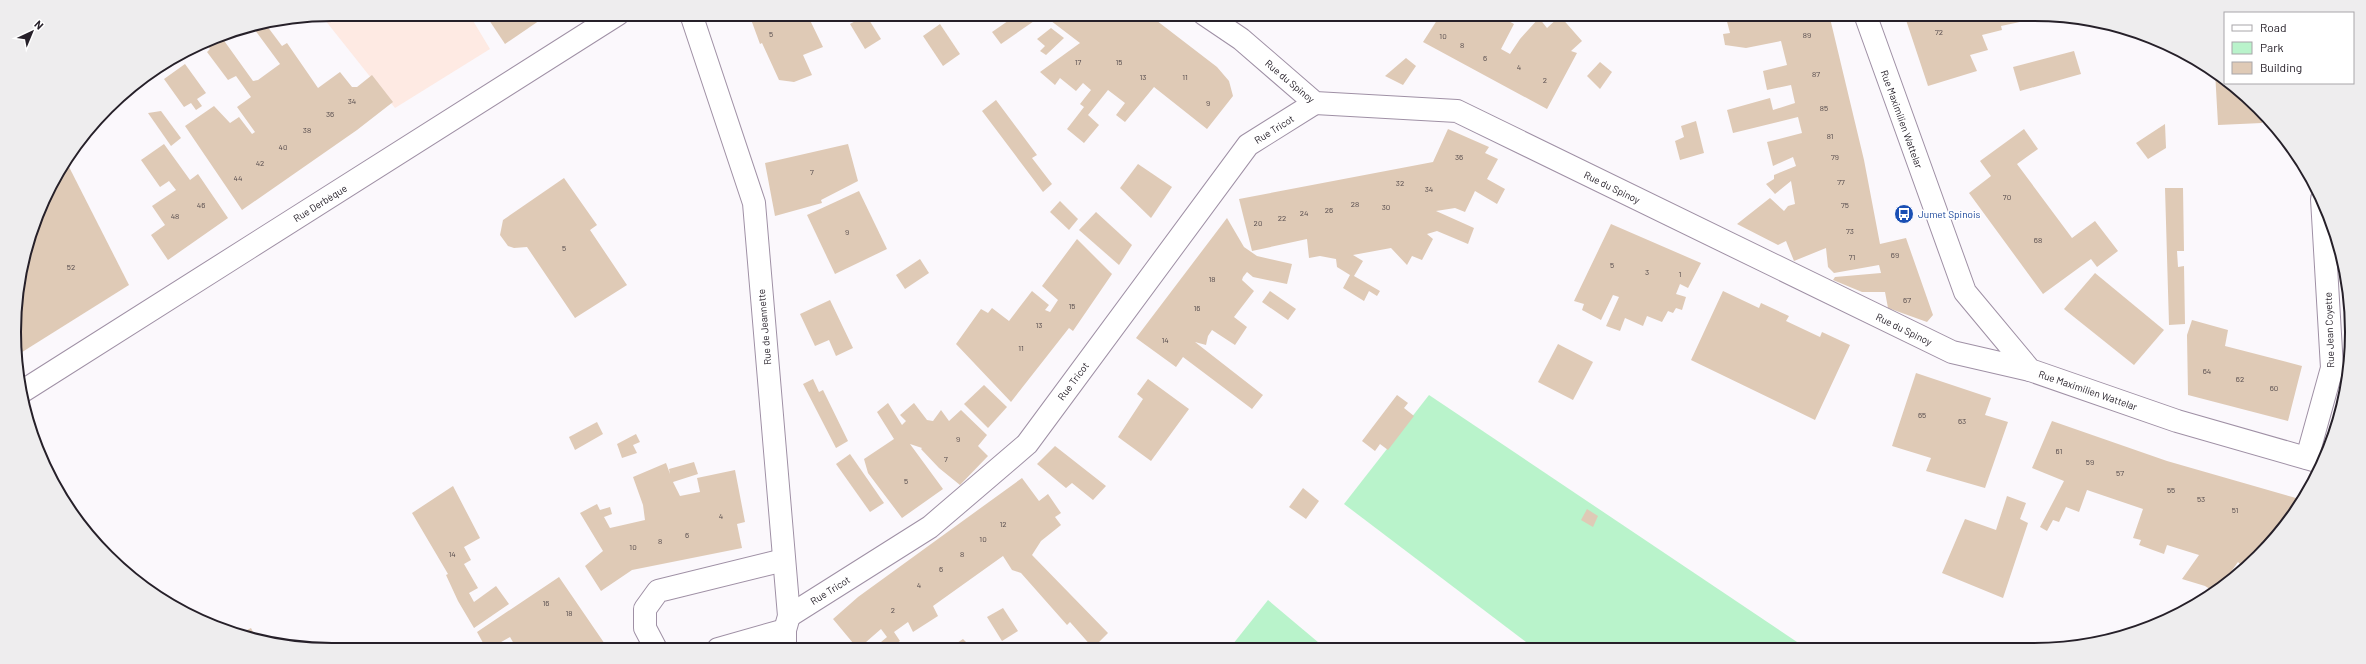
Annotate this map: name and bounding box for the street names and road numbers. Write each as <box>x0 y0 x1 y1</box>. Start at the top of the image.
street label: Rue du Spinoy <box>1263 57 1317 105</box>
street label: Rue Maximilien Wattelar <box>1879 68 1925 170</box>
street label: Rue Tricot <box>1252 112 1296 146</box>
street label: Rue du Spinoy <box>1582 168 1642 206</box>
street label: Rue Derbèque <box>291 182 349 224</box>
street label: Rue de Jeannette <box>755 289 773 365</box>
street label: Rue Jean Coyette <box>2322 292 2336 368</box>
street label: Rue du Spinoy <box>1874 310 1934 348</box>
street label: Rue Tricot <box>1055 359 1091 402</box>
street label: Rue Maximilien Wattelar <box>2037 367 2139 413</box>
street label: Rue Tricot <box>808 573 852 607</box>

